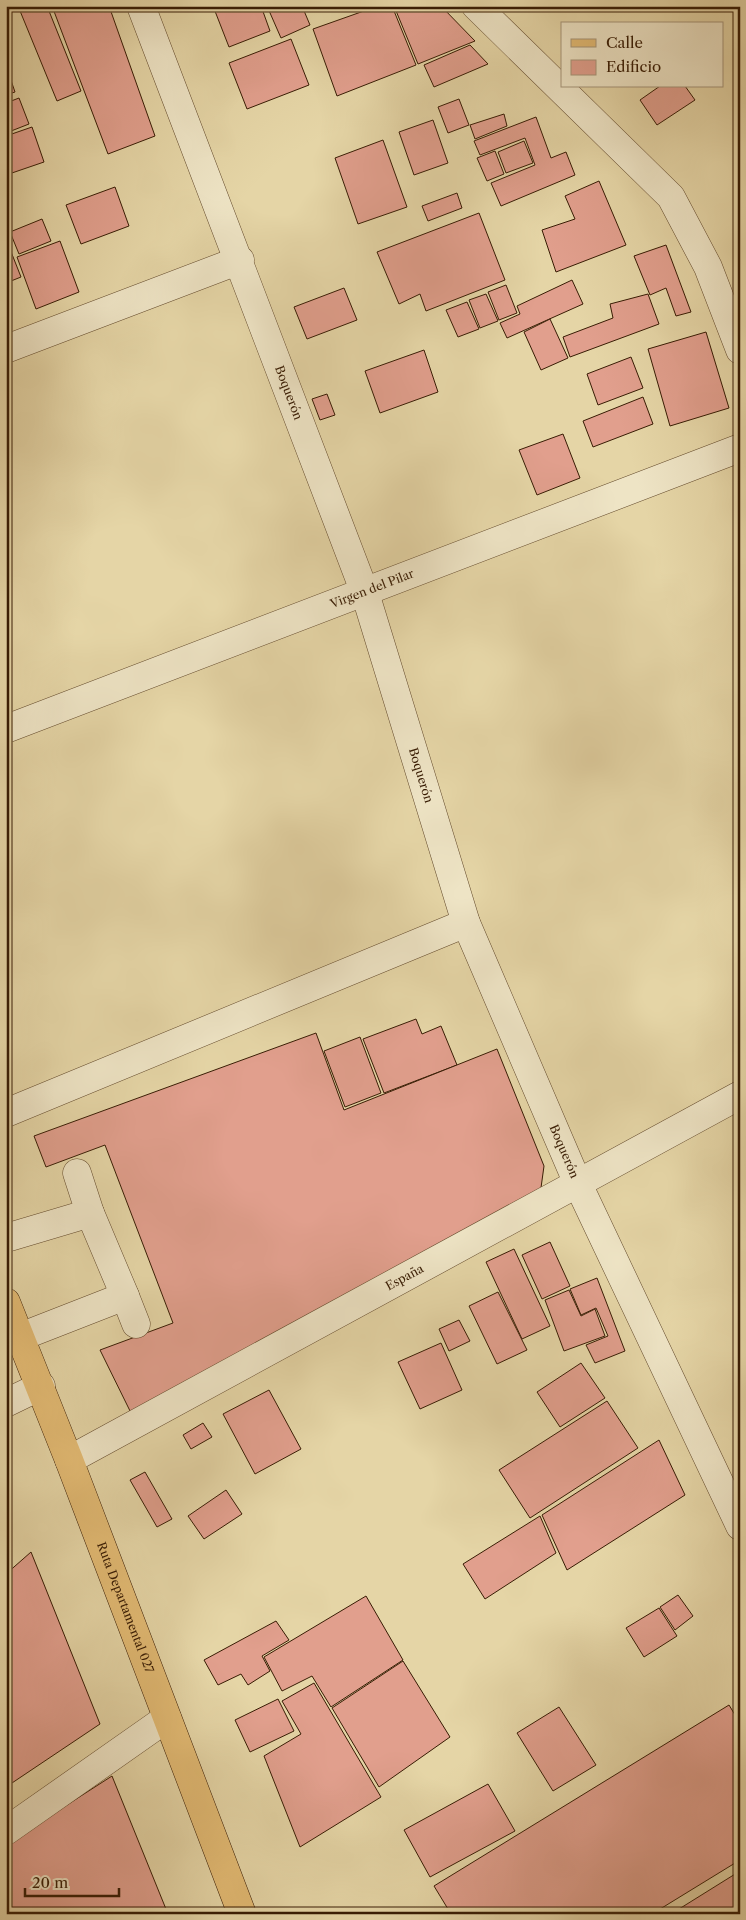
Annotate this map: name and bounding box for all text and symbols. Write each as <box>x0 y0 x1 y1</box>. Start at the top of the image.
legend <box>561 22 724 88</box>
text: Calle <box>606 33 643 52</box>
text: Edificio <box>606 57 661 76</box>
street label: Boquerón <box>272 363 306 422</box>
street label: Virgen del Pilar <box>327 566 416 612</box>
street label: Boquerón <box>406 746 437 805</box>
street label: Boquerón <box>546 1122 583 1181</box>
street label: España <box>383 1260 426 1293</box>
street label: Ruta Departamental 027 <box>94 1540 157 1675</box>
scale bar <box>25 1865 119 1897</box>
text: 20 m <box>32 1873 68 1892</box>

